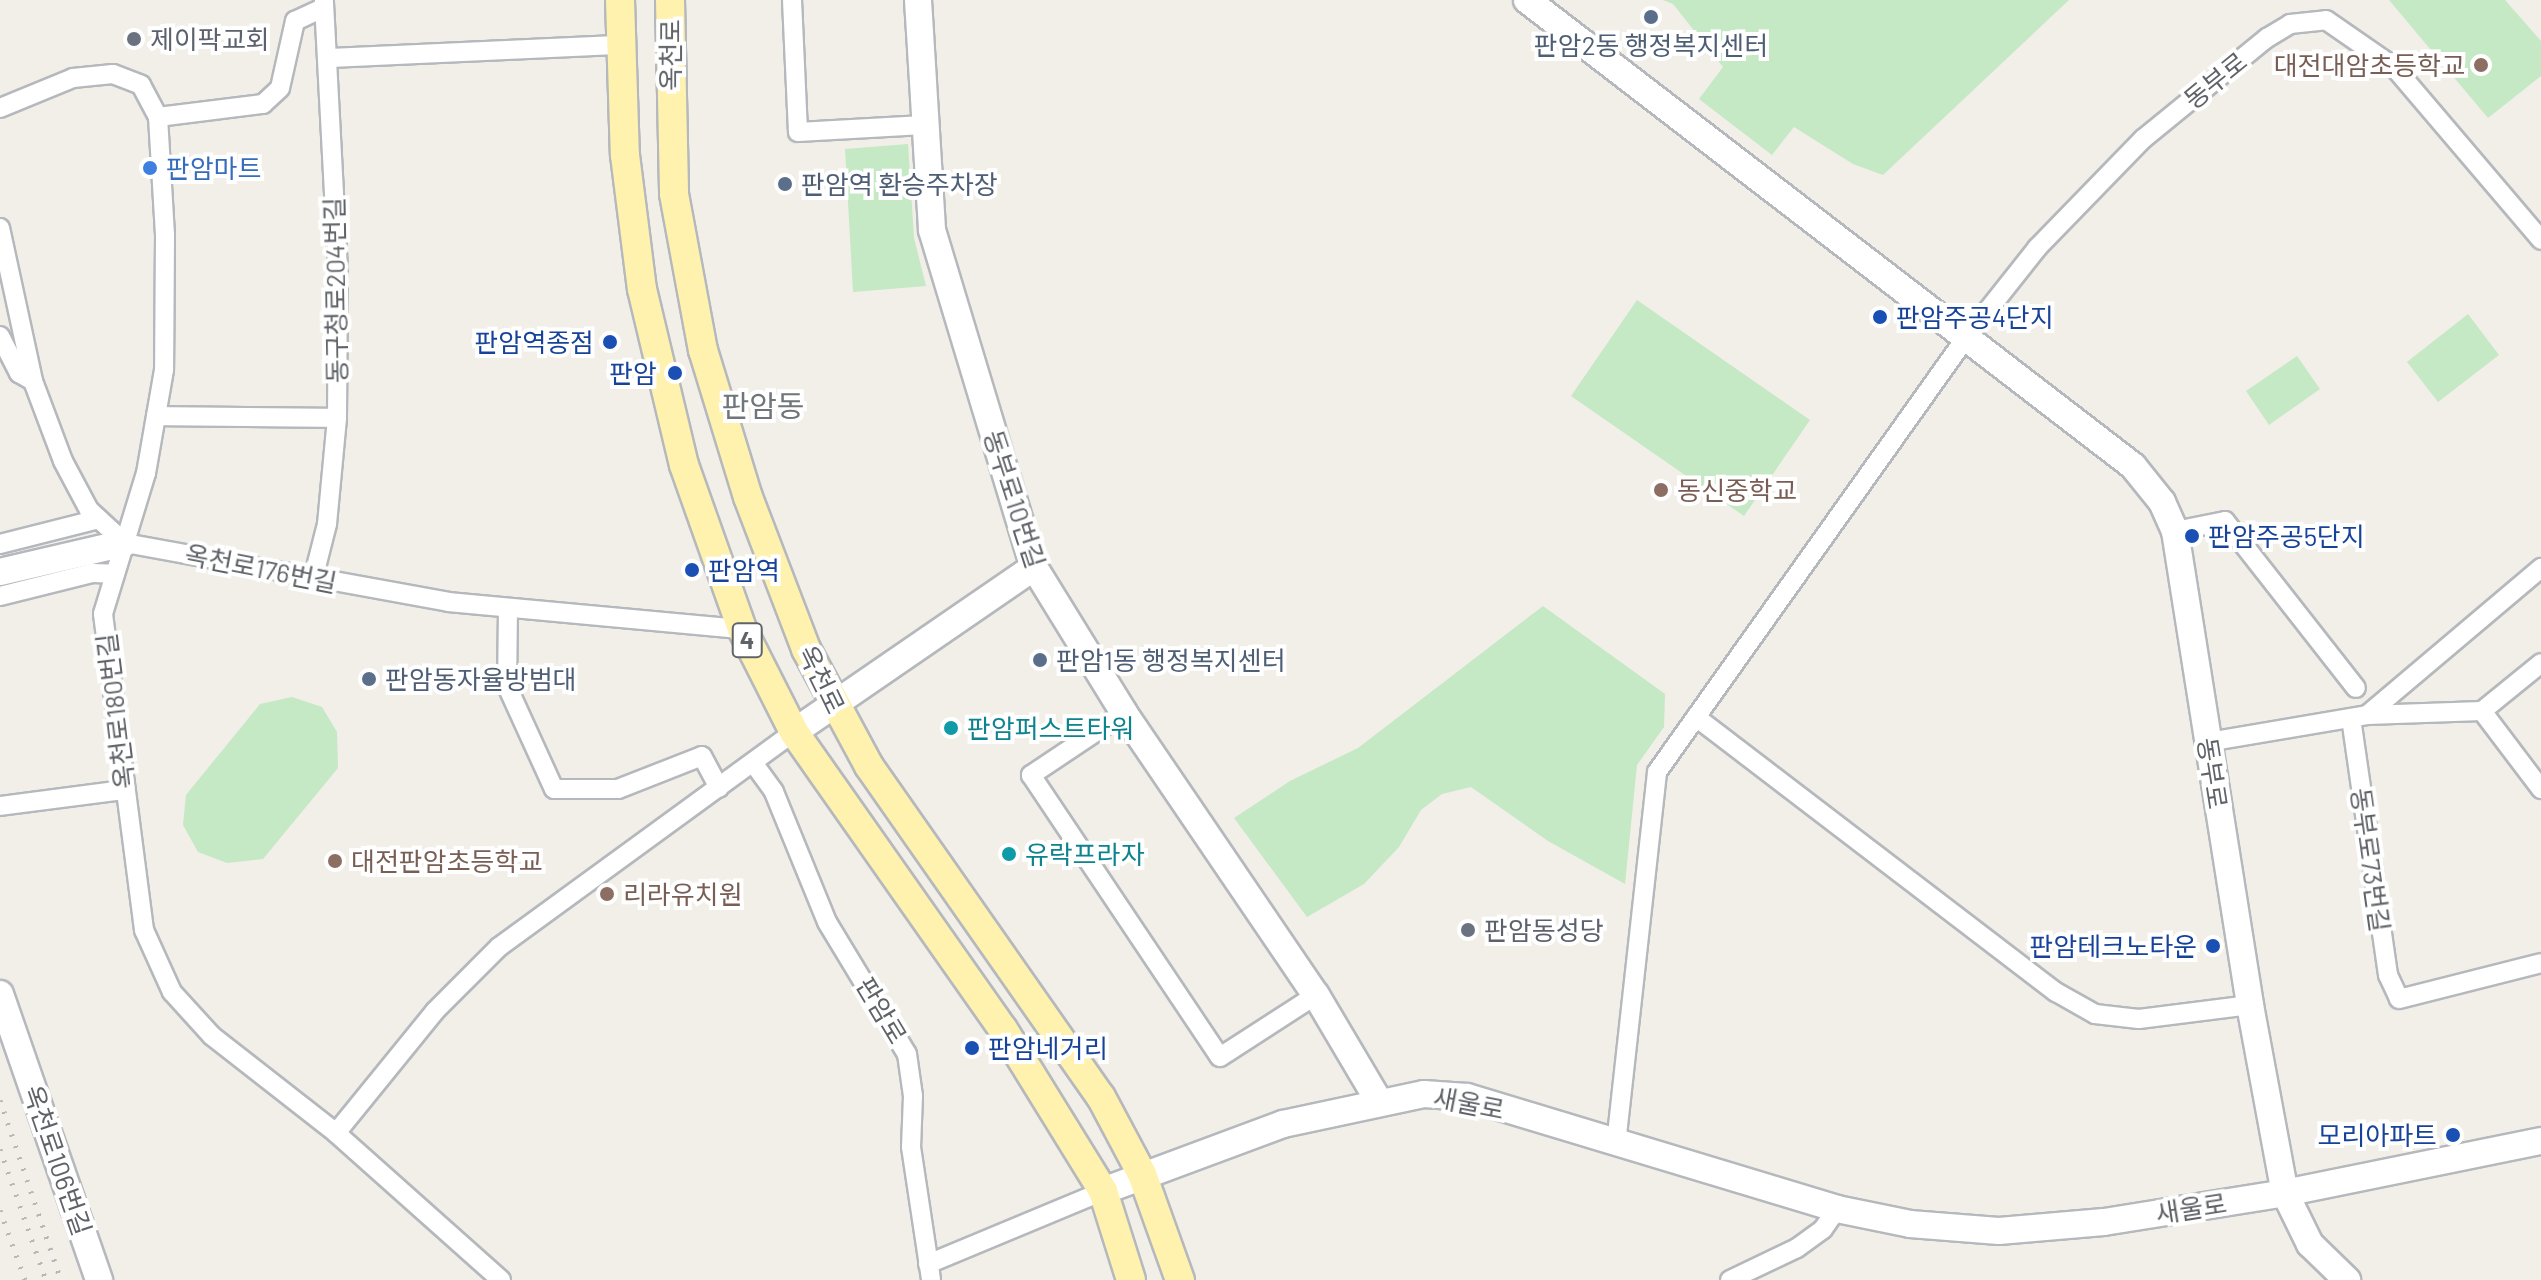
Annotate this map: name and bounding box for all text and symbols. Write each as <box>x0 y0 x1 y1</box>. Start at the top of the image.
marker: 판암2동 행정복지센터 <box>1642 8 1660 26</box>
street label: 옥천로 <box>654 19 686 91</box>
place label: 제이팍교회 <box>150 23 270 55</box>
place label: 판암2동 행정복지센터 <box>1534 29 1768 61</box>
marker: 제이팍교회 <box>125 30 143 48</box>
street label: 동부로 <box>2177 45 2253 115</box>
place label: 대전대암초등학교 <box>2274 49 2465 81</box>
marker: 대전대암초등학교 <box>2472 56 2490 74</box>
place label: 판암마트 <box>166 152 262 184</box>
marker: 판암마트 <box>141 159 159 177</box>
place label: 판암역 환승주차장 <box>801 168 998 200</box>
marker: 판암역 환승주차장 <box>776 175 794 193</box>
street label: 동구청로204번길 <box>318 197 352 383</box>
place label: 판암주공4단지 <box>1896 301 2054 333</box>
marker: 판암주공4단지 <box>1871 308 1889 326</box>
place label: 판암역종점 <box>474 326 594 358</box>
marker: 판암역종점 <box>601 333 619 351</box>
place label: 판암 <box>609 357 657 389</box>
marker: 판암 <box>664 362 686 384</box>
district label: 판암동 <box>722 387 804 423</box>
street label: 동부로10번길 <box>978 426 1052 572</box>
place label: 동신중학교 <box>1677 474 1797 506</box>
marker: 동신중학교 <box>1652 481 1670 499</box>
place label: 판암주공5단지 <box>2208 520 2365 552</box>
marker: 판암주공5단지 <box>2183 527 2201 545</box>
street label: 옥천로176번길 <box>182 538 340 598</box>
place label: 판암역 <box>708 554 780 586</box>
marker: 판암역 <box>683 561 701 579</box>
road number: 4 <box>731 620 763 660</box>
street label: 옥천로180번길 <box>90 631 140 791</box>
street label: 옥천로 <box>792 640 852 718</box>
place label: 판암1동 행정복지센터 <box>1056 644 1286 676</box>
marker: 판암1동 행정복지센터 <box>1031 651 1049 669</box>
place label: 판암동자율방범대 <box>385 663 576 695</box>
marker: 판암동자율방범대 <box>360 670 378 688</box>
place label: 판암퍼스트타워 <box>967 712 1134 744</box>
marker: 판암퍼스트타워 <box>942 719 960 737</box>
street label: 동부로 <box>2192 735 2234 811</box>
street label: 동부로73번길 <box>2345 786 2397 934</box>
place label: 유락프라자 <box>1025 838 1145 870</box>
place label: 대전판암초등학교 <box>351 845 542 877</box>
marker: 유락프라자 <box>1000 845 1018 863</box>
marker: 대전판암초등학교 <box>326 852 344 870</box>
place label: 리라유치원 <box>623 878 743 910</box>
marker: 리라유치원 <box>598 885 616 903</box>
place label: 판암동성당 <box>1484 914 1604 946</box>
marker: 판암동성당 <box>1459 921 1477 939</box>
place label: 판암테크노타운 <box>2030 930 2197 962</box>
marker: 판암테크노타운 <box>2204 937 2222 955</box>
street label: 판암로 <box>850 971 914 1049</box>
place label: 판암네거리 <box>988 1032 1108 1064</box>
marker: 판암네거리 <box>963 1039 981 1057</box>
street label: 옥천로106번길 <box>18 1081 98 1239</box>
street label: 새울로 <box>1431 1081 1507 1125</box>
place label: 모리아파트 <box>2317 1119 2437 1151</box>
marker: 모리아파트 <box>2444 1126 2462 1144</box>
street label: 새울로 <box>2153 1187 2229 1229</box>

